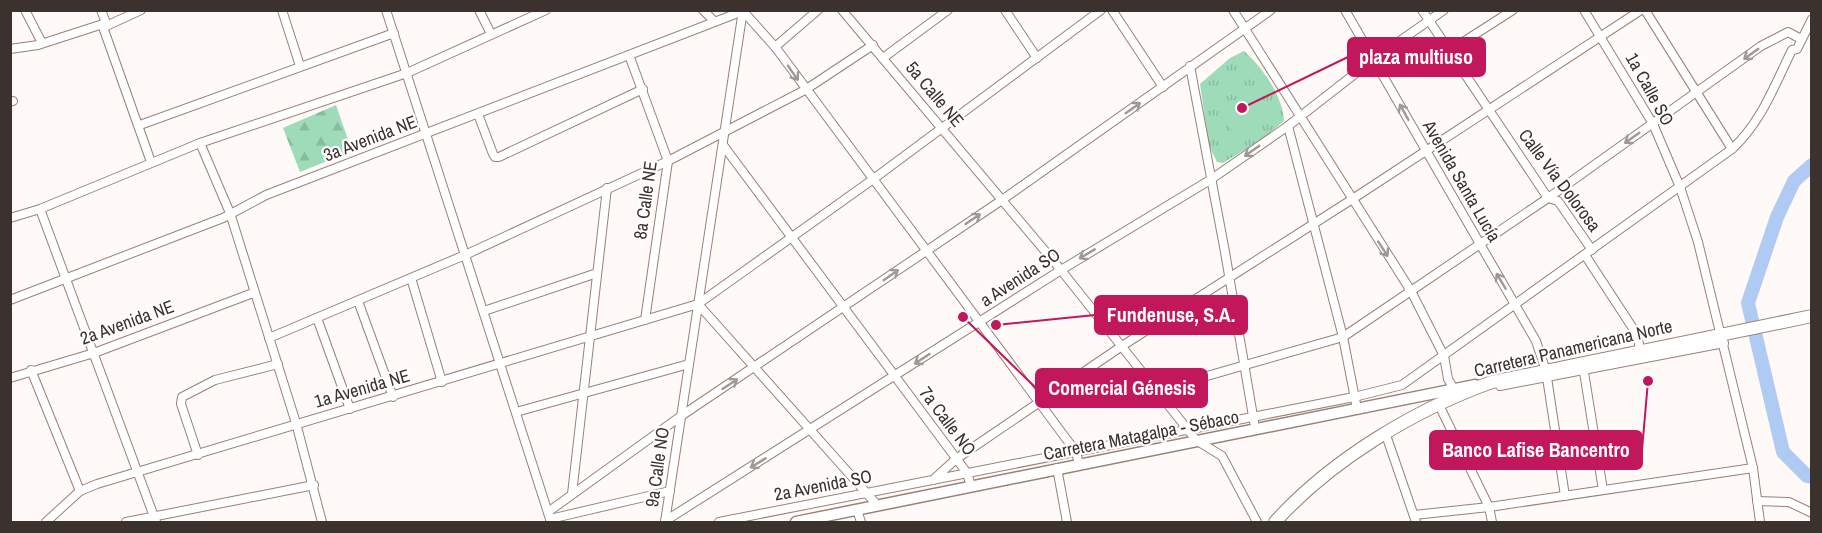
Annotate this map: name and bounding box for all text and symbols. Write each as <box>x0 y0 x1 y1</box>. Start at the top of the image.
callout: plaza multiuso <box>1348 38 1485 76</box>
text: plaza multiuso <box>1359 43 1473 70</box>
street label: 1a Calle SO <box>1620 48 1680 130</box>
one-way arrow <box>1743 48 1759 60</box>
street label: 5a Calle NE <box>900 56 970 132</box>
one-way arrow <box>787 64 799 80</box>
one-way arrow <box>1124 102 1141 114</box>
one-way arrow <box>1398 104 1410 121</box>
street label: 3a Avenida NE <box>320 109 420 167</box>
street label: Avenida Santa Lucía <box>1416 115 1507 246</box>
street label: Calle Vía Dolorosa <box>1513 123 1607 237</box>
one-way arrow <box>1624 132 1640 145</box>
one-way arrow <box>1244 145 1261 157</box>
street label: 8a Calle NE <box>627 159 663 241</box>
one-way arrow <box>964 213 981 225</box>
one-way arrow <box>1378 240 1390 257</box>
street label: a Avenida SO <box>975 242 1065 312</box>
one-way arrow <box>1079 249 1096 261</box>
one-way arrow <box>883 269 899 281</box>
one-way arrow <box>1495 273 1507 290</box>
street label: 2a Avenida NE <box>77 293 177 351</box>
callout: Fundenuse, S.A. <box>1095 296 1247 334</box>
text: Fundenuse, S.A. <box>1107 301 1235 328</box>
street label: Carretera Panamericana Norte <box>1471 313 1675 383</box>
one-way arrow <box>914 353 931 366</box>
street label: 1a Avenida NE <box>311 362 413 414</box>
callout: Comercial Génesis <box>1036 369 1207 407</box>
text: Comercial Génesis <box>1048 374 1196 401</box>
one-way arrow <box>721 378 738 390</box>
street label: 7a Calle NO <box>914 381 982 461</box>
street label: Carretera Matagalpa - Sébaco <box>1041 404 1241 466</box>
street label: 9a Calle NO <box>639 425 675 509</box>
callout: Banco Lafise Bancentro <box>1430 431 1642 469</box>
text: Banco Lafise Bancentro <box>1442 436 1630 463</box>
one-way arrow <box>749 457 766 470</box>
street label: 2a Avenida SO <box>772 463 874 507</box>

